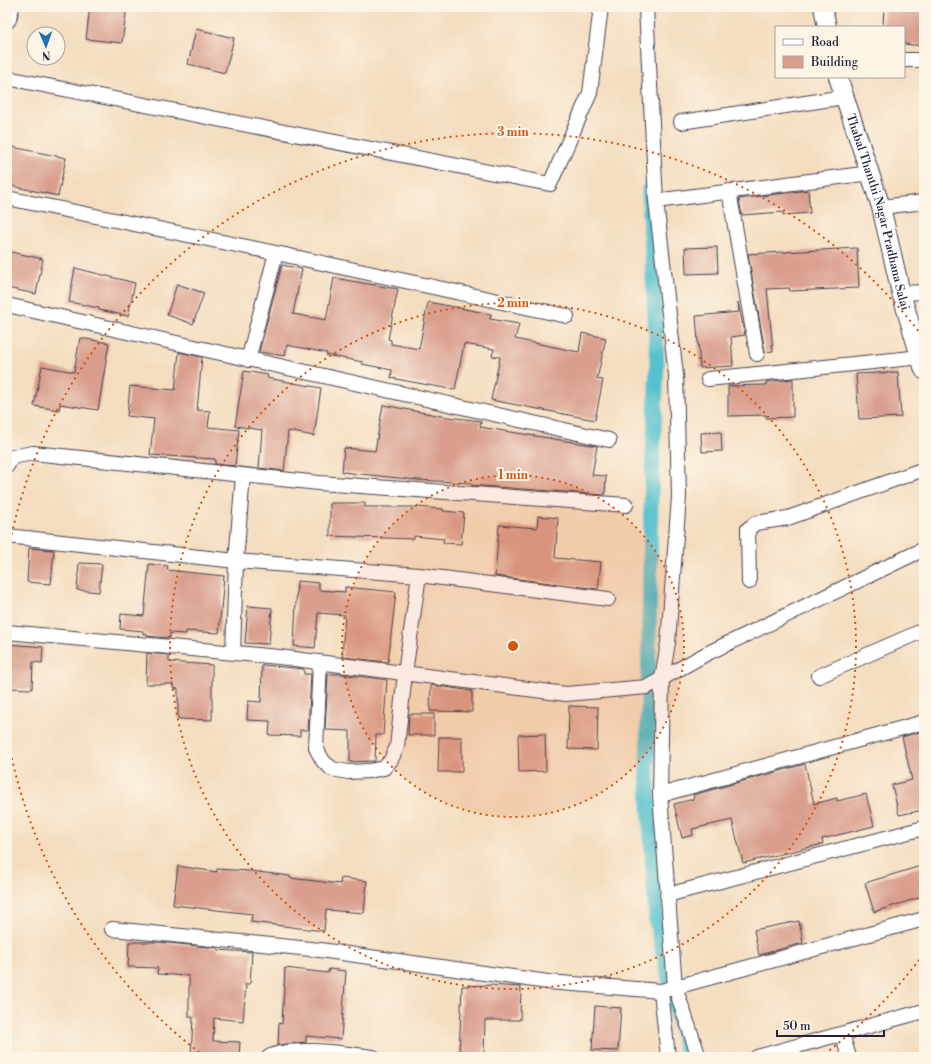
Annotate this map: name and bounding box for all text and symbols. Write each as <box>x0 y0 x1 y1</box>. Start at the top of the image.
north arrow <box>26 26 66 66</box>
legend <box>775 26 905 78</box>
text: Road <box>811 35 839 50</box>
text: N <box>41 48 51 62</box>
text: Building <box>810 55 859 70</box>
street label: Thabal Thanthi Nagar Pradhana Salai <box>843 112 913 312</box>
text: 3 min <box>497 125 529 140</box>
text: 2 min <box>497 296 529 311</box>
text: 1 min <box>498 468 529 483</box>
centre of rings <box>506 639 520 653</box>
scale bar <box>777 1012 884 1038</box>
text: 50 m <box>783 1019 811 1034</box>

